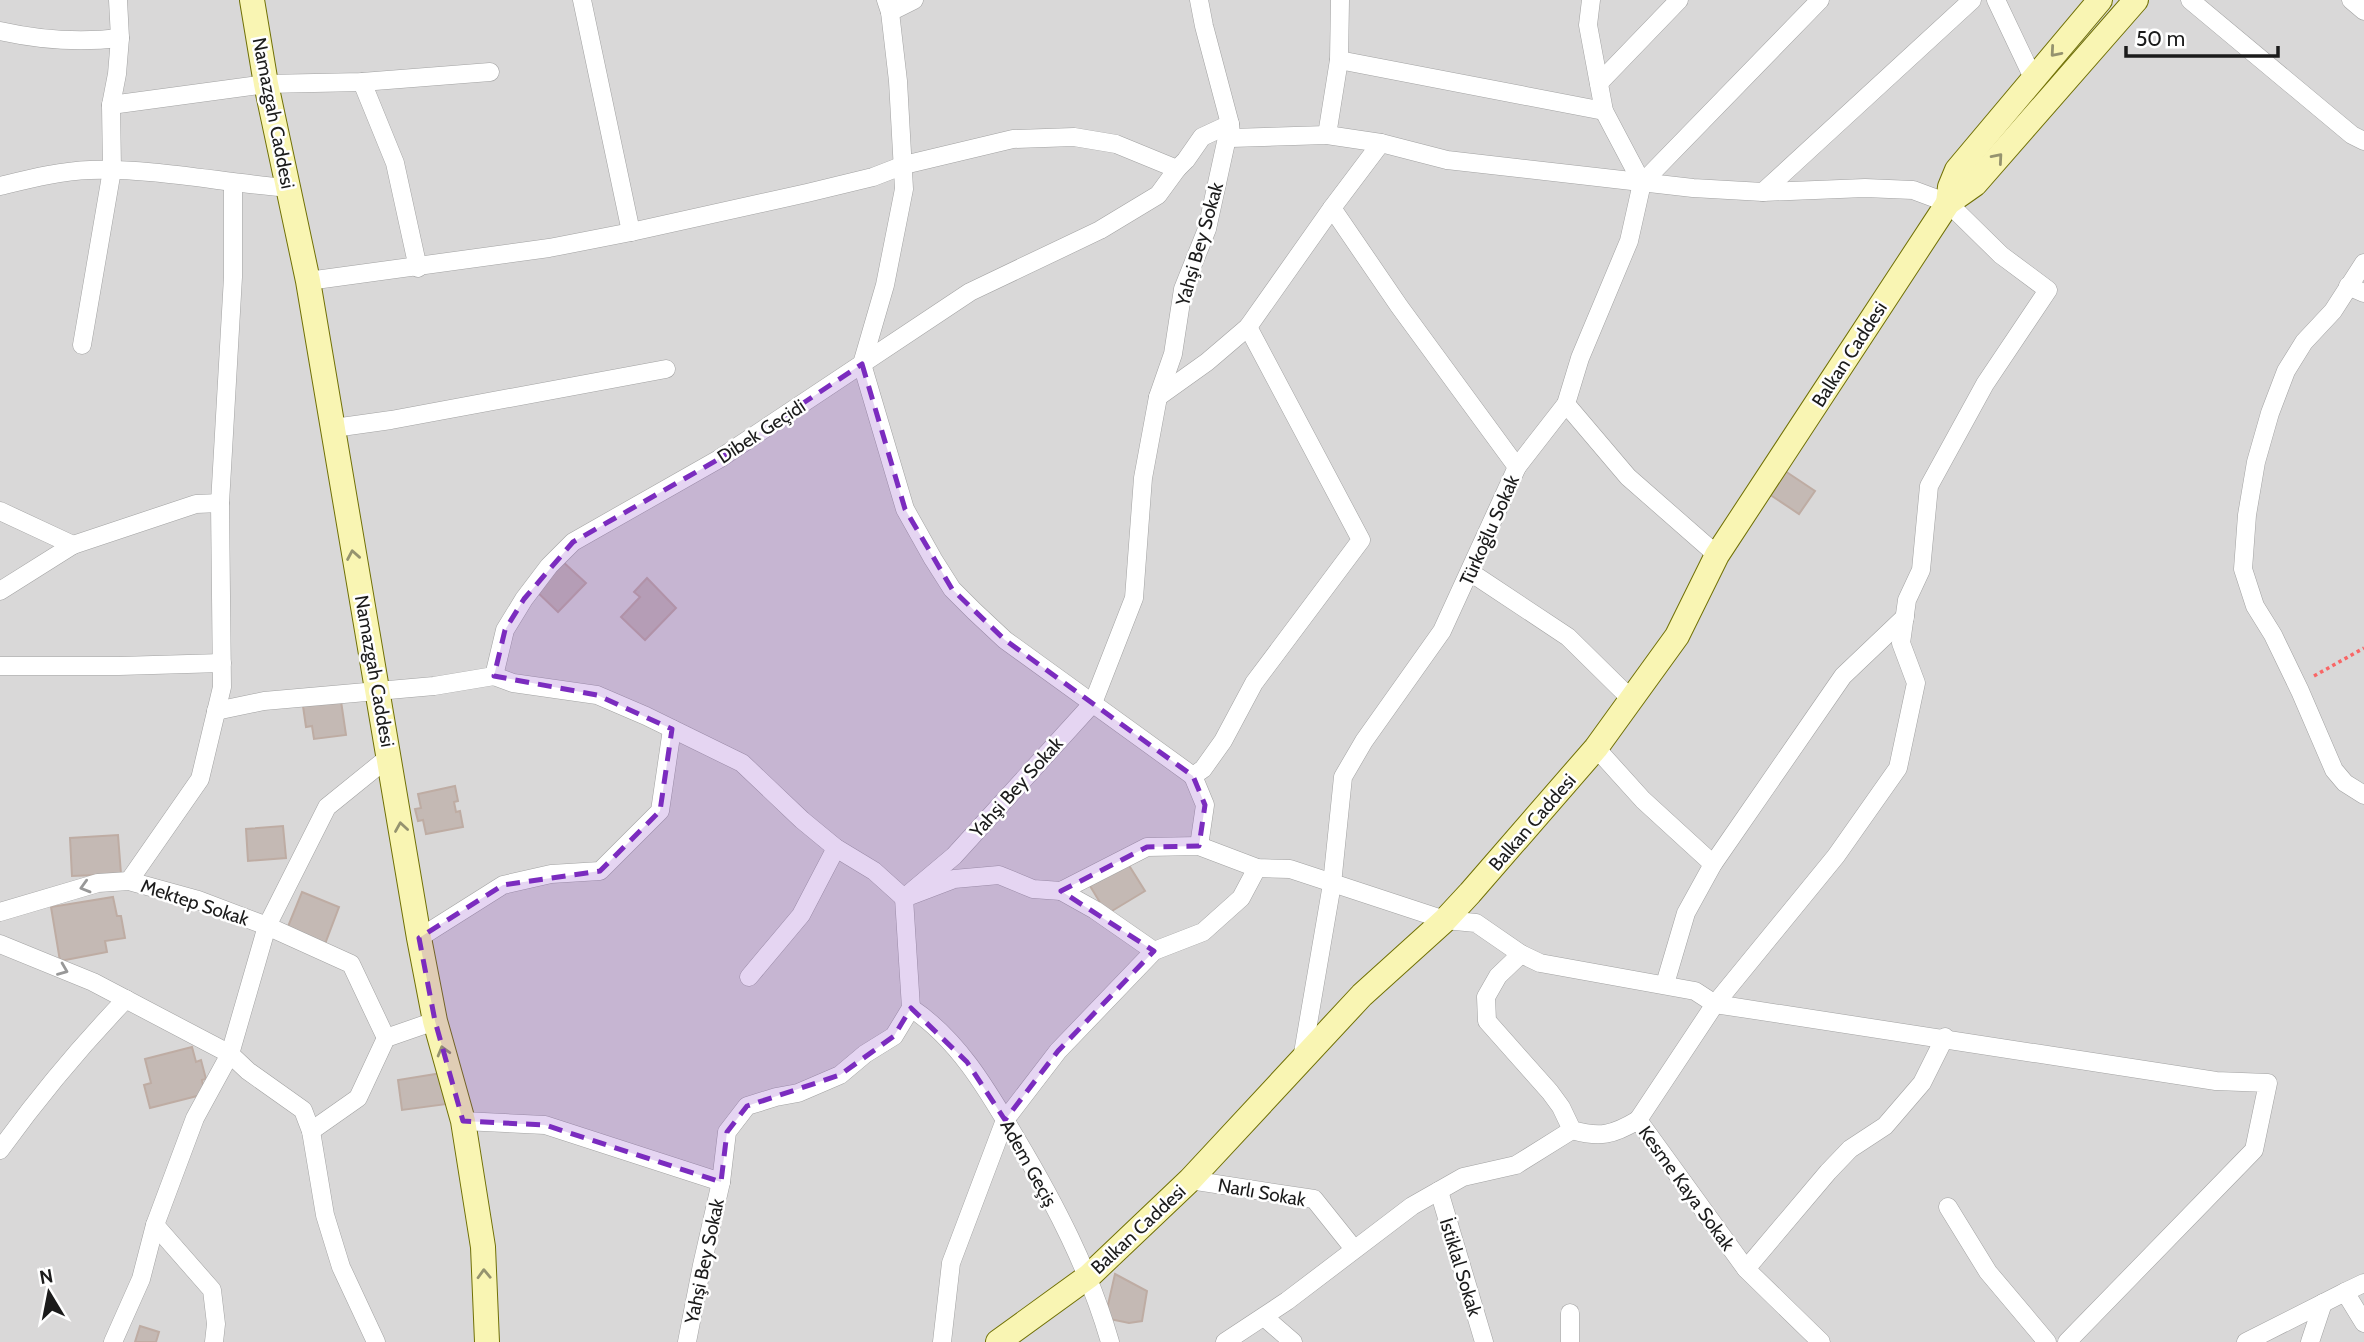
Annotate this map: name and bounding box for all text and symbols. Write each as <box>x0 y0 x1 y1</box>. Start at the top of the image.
scale bar <box>2126 14 2278 58</box>
text: 50 m <box>2136 26 2185 51</box>
street label: Namazgah Caddesi <box>248 35 299 191</box>
one-way arrow <box>2051 43 2063 56</box>
one-way arrow <box>1990 153 2002 166</box>
street label: Yahşi Bey Sokak <box>1171 179 1228 310</box>
street label: Balkan Caddesi <box>1807 297 1892 411</box>
street label: Dibek Geçidi <box>713 394 810 468</box>
street label: Türkoğlu Sokak <box>1455 471 1524 589</box>
one-way arrow <box>347 549 362 561</box>
street label: Namazgah Caddesi <box>350 593 399 749</box>
street label: Yahşi Bey Sokak <box>964 732 1068 843</box>
street label: Balkan Caddesi <box>1484 769 1581 876</box>
one-way arrow <box>394 821 409 833</box>
street label: Mektep Sokak <box>138 874 252 931</box>
one-way arrow <box>79 878 91 893</box>
one-way arrow <box>57 961 69 975</box>
one-way arrow <box>437 1045 451 1057</box>
street label: Adem Geçiş <box>995 1116 1062 1211</box>
street label: Kesme Kaya Sokak <box>1634 1122 1740 1255</box>
street label: Narlı Sokak <box>1216 1173 1308 1212</box>
street label: Balkan Caddesi <box>1086 1180 1190 1279</box>
street label: Yahşi Bey Sokak <box>680 1196 729 1327</box>
street label: İstiklal Sokak <box>1435 1215 1487 1320</box>
north arrow <box>14 1258 84 1328</box>
text: N <box>38 1264 55 1289</box>
one-way arrow <box>476 1268 491 1279</box>

